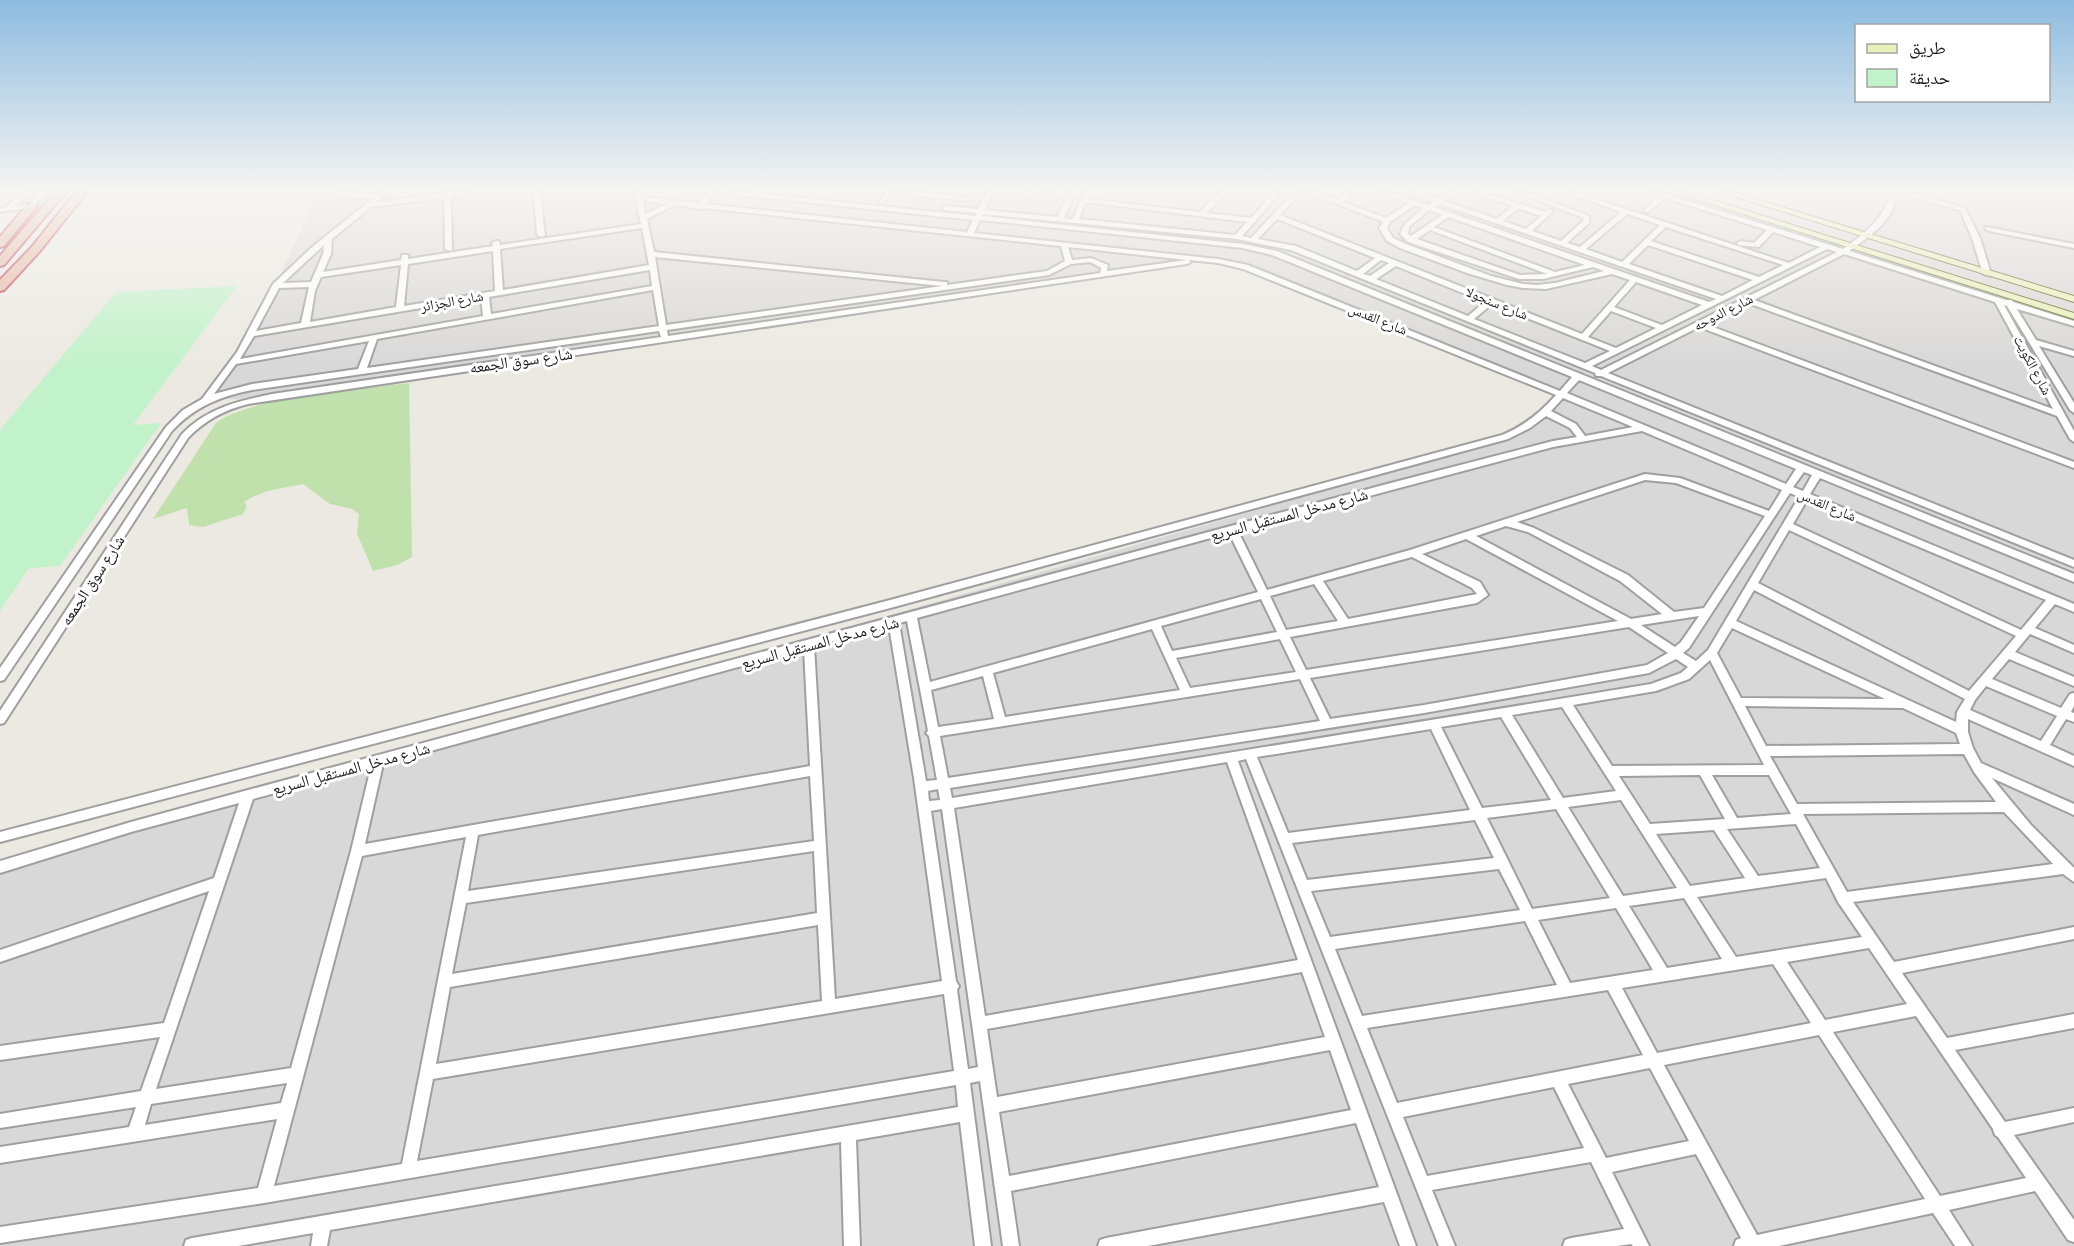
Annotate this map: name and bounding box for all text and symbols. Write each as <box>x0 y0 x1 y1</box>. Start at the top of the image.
legend <box>1855 24 2050 102</box>
text: طريق <box>1909 35 1946 59</box>
text: حديقة <box>1909 65 1950 89</box>
street label: شارع سنجولا <box>1463 281 1531 325</box>
street label: شارع الجزائر <box>418 286 485 317</box>
street label: شارع الدوحه <box>1690 289 1756 335</box>
street label: شارع القدس <box>1346 298 1410 340</box>
street label: شارع الكويت <box>2009 332 2057 398</box>
street label: شارع سوق الجمعه <box>468 342 574 378</box>
street label: شارع مدخل المستقبل السريع <box>1208 482 1370 546</box>
street label: شارع القدس <box>1795 484 1859 526</box>
street label: شارع سوق الجمعه <box>55 531 129 629</box>
street label: شارع مدخل المستقبل السريع <box>739 610 901 674</box>
street label: شارع مدخل المستقبل السريع <box>270 736 432 800</box>

